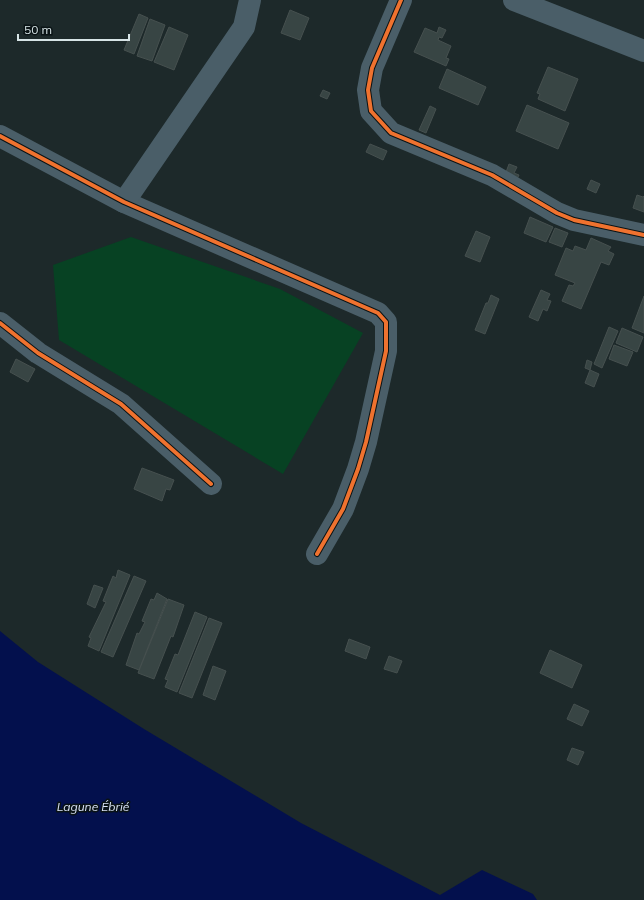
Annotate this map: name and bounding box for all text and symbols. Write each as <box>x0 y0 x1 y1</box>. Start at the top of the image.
scale bar <box>18 16 129 42</box>
text: 50 m <box>24 22 52 37</box>
water label: Lagune Ébrié <box>57 799 130 814</box>

